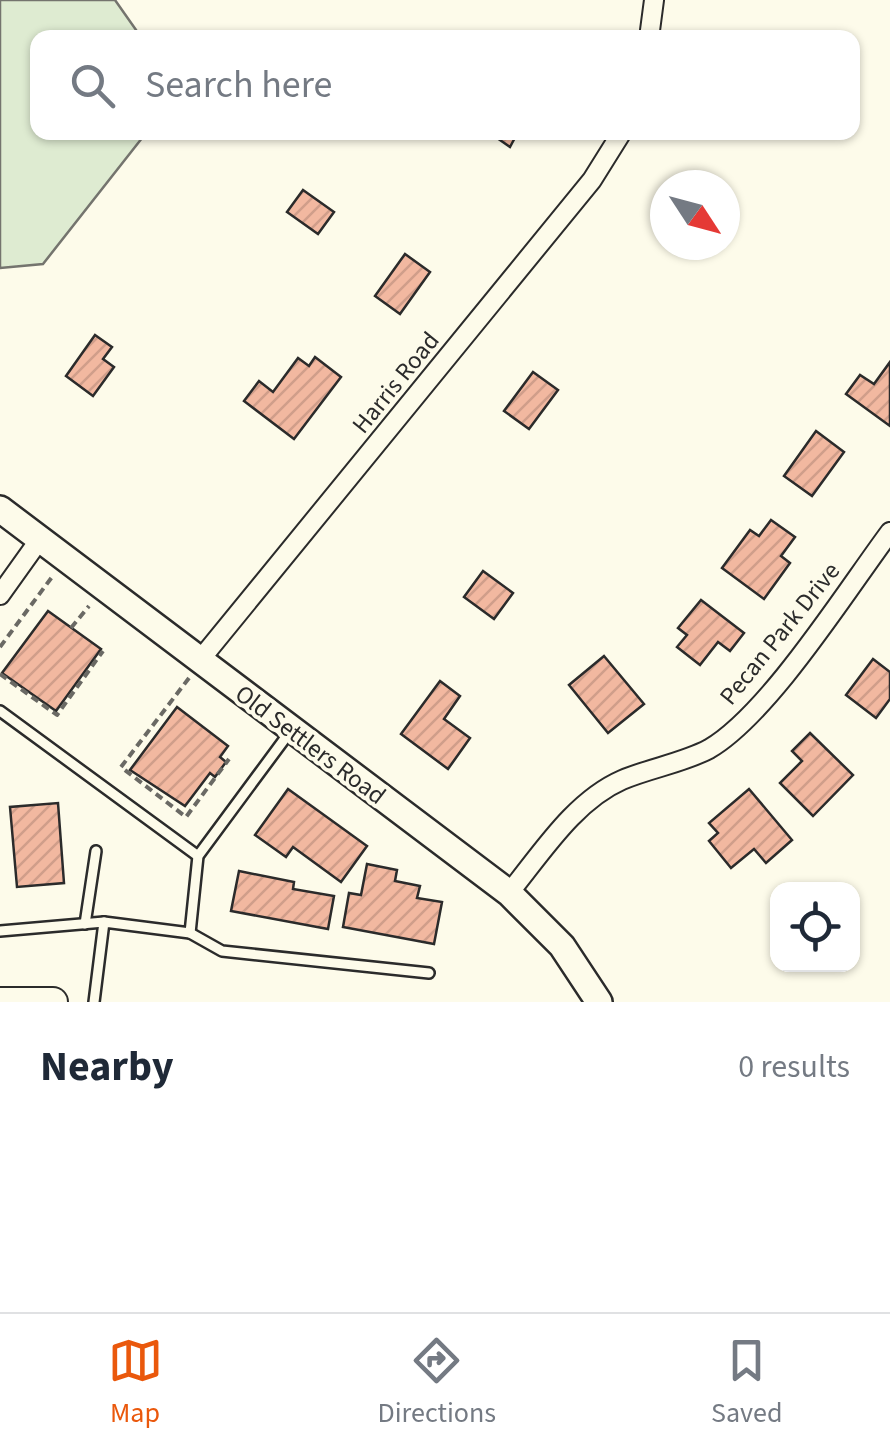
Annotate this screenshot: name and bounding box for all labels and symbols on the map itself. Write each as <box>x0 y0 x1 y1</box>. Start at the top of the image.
north arrow <box>650 170 740 260</box>
street label: Harris Road <box>344 324 448 441</box>
street label: Pecan Park Drive <box>711 555 849 713</box>
street label: Old Settlers Road <box>228 676 393 813</box>

